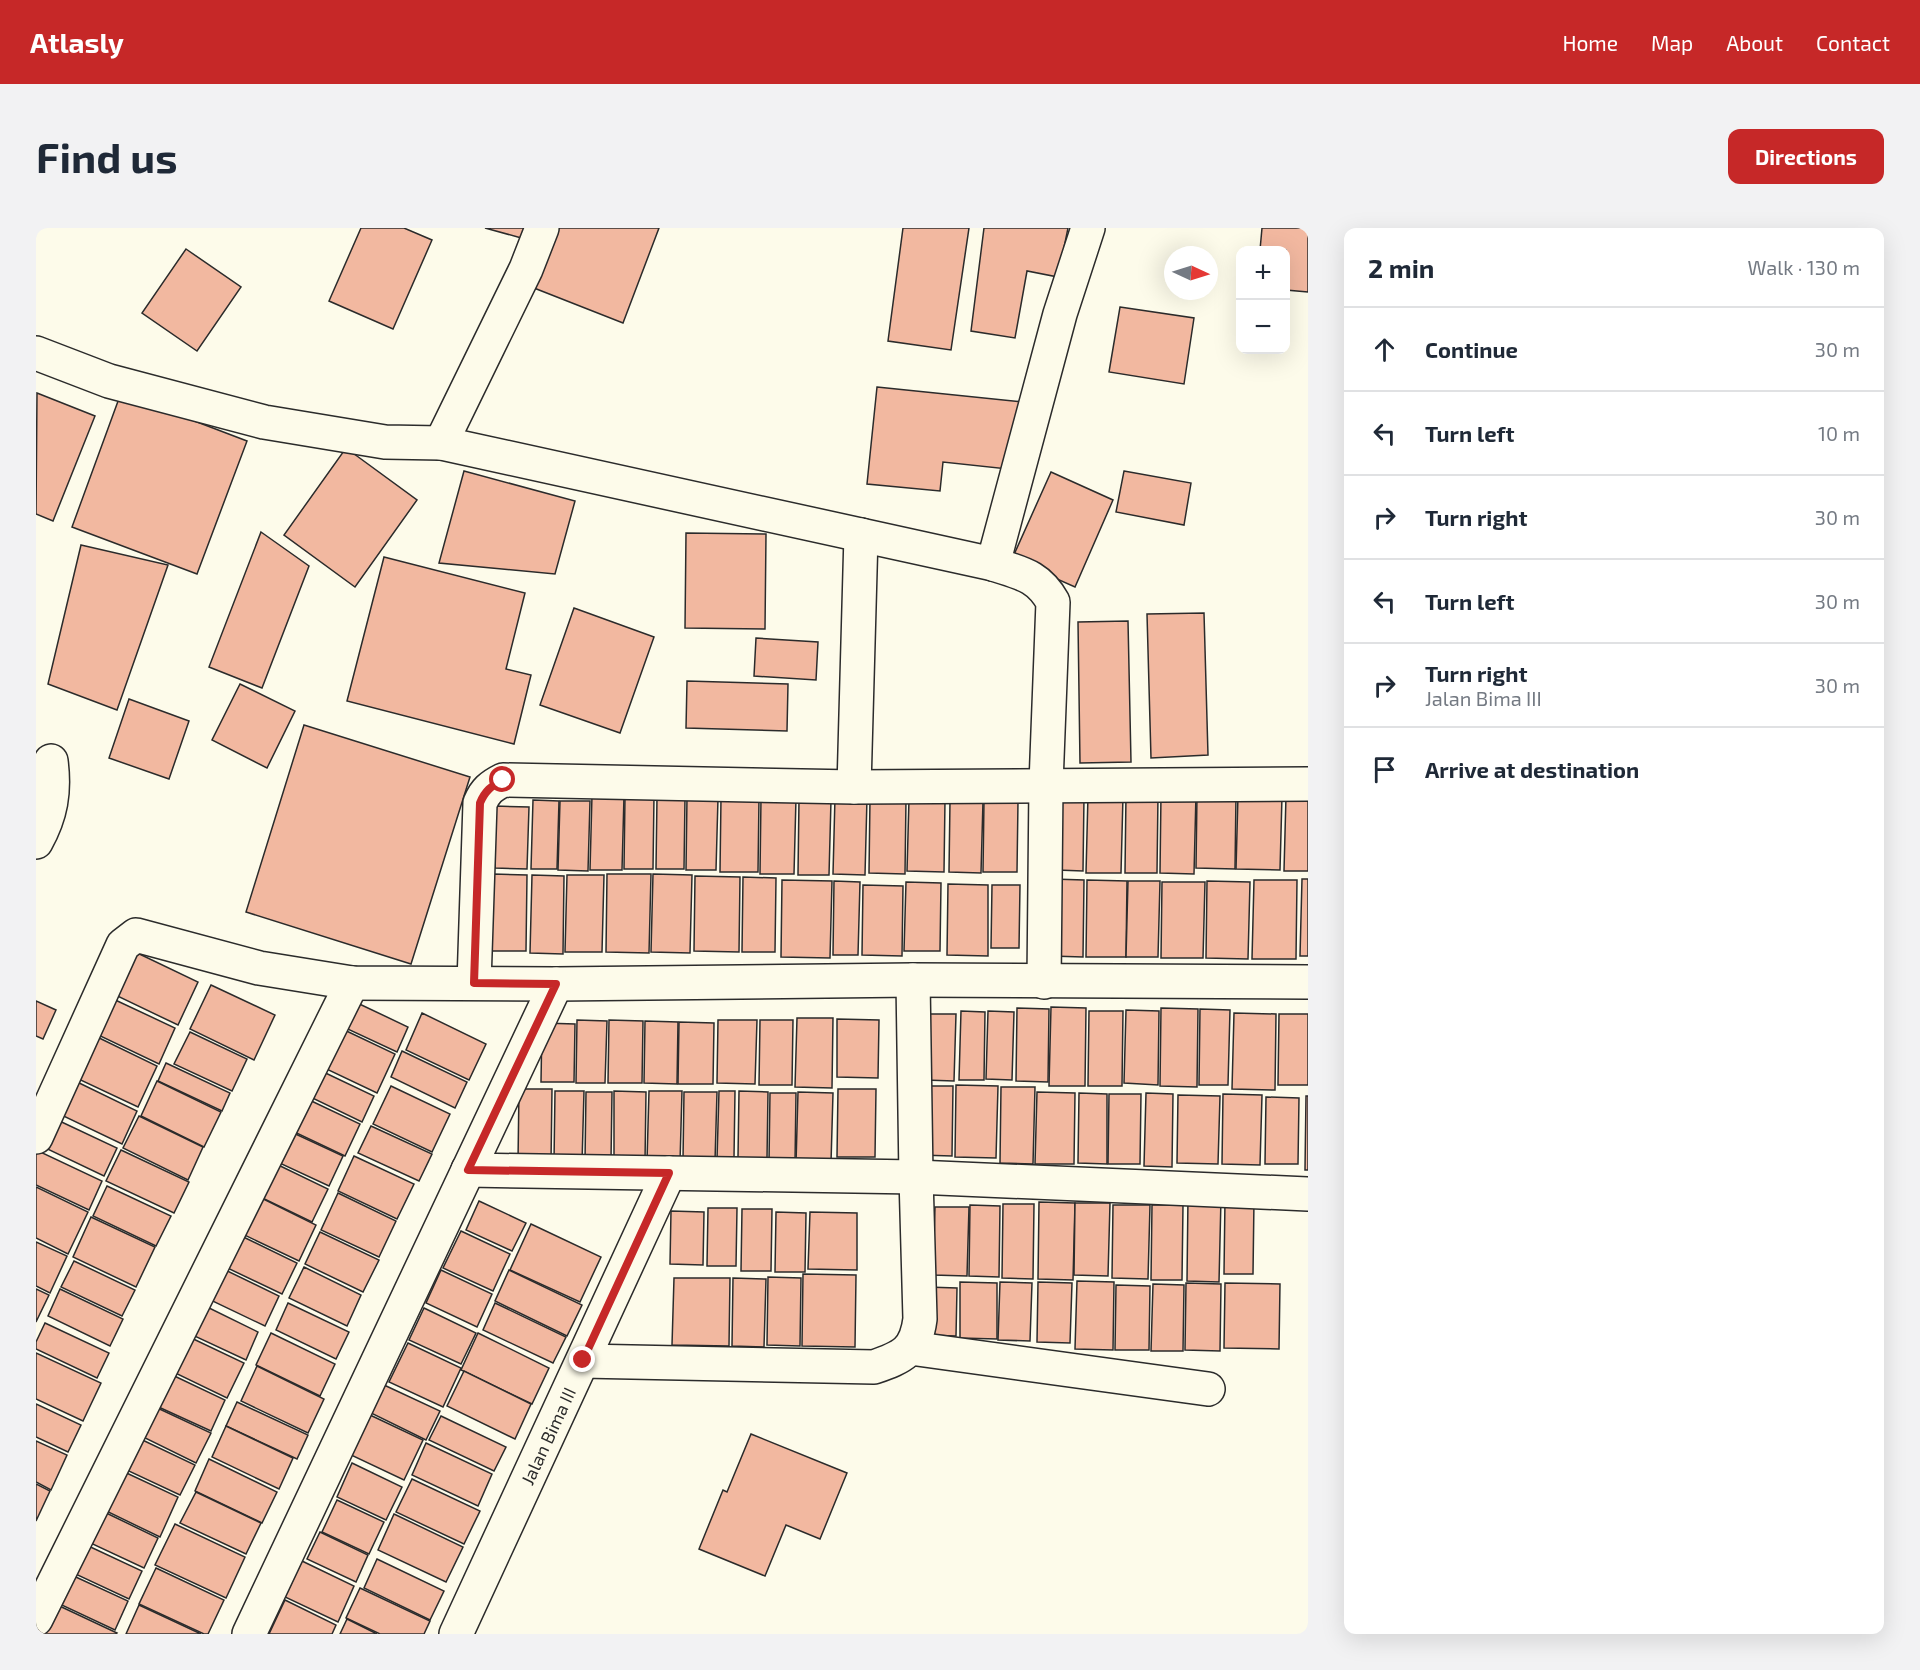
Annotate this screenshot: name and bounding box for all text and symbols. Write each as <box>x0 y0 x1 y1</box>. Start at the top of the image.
text: Atlasly <box>30 25 124 59</box>
text: Home <box>1562 30 1618 55</box>
text: Map <box>1651 30 1693 55</box>
text: About <box>1726 30 1783 55</box>
text: Contact <box>1816 30 1890 55</box>
button: Directions <box>1728 129 1884 184</box>
text: Find us <box>36 131 178 181</box>
north arrow <box>1164 246 1218 300</box>
map controls <box>1236 246 1290 354</box>
button: + <box>1236 246 1290 300</box>
text: 2 min <box>1368 252 1434 283</box>
text: Walk · 130 m <box>1748 255 1860 279</box>
button: − <box>1236 300 1290 354</box>
icon: ahead <box>1368 333 1401 366</box>
text: Continue <box>1425 336 1518 362</box>
text: 30 m <box>1815 337 1860 361</box>
icon: left <box>1368 417 1401 450</box>
text: Turn left <box>1425 420 1514 446</box>
text: 10 m <box>1818 421 1860 445</box>
icon: right <box>1368 501 1401 534</box>
text: Turn right <box>1425 504 1527 530</box>
text: 30 m <box>1815 505 1860 529</box>
icon: left <box>1368 585 1401 618</box>
text: Turn left <box>1425 588 1514 614</box>
text: 30 m <box>1815 589 1860 613</box>
text: Turn right <box>1425 660 1527 686</box>
icon: right <box>1368 669 1401 702</box>
text: 30 m <box>1815 673 1860 697</box>
text: Jalan Bima III <box>1425 686 1542 710</box>
icon: arrive <box>1368 753 1401 786</box>
text: Arrive at destination <box>1425 756 1639 782</box>
route start <box>489 766 515 792</box>
route end <box>569 1346 595 1372</box>
street label: Jalan Bima III <box>516 1384 580 1488</box>

